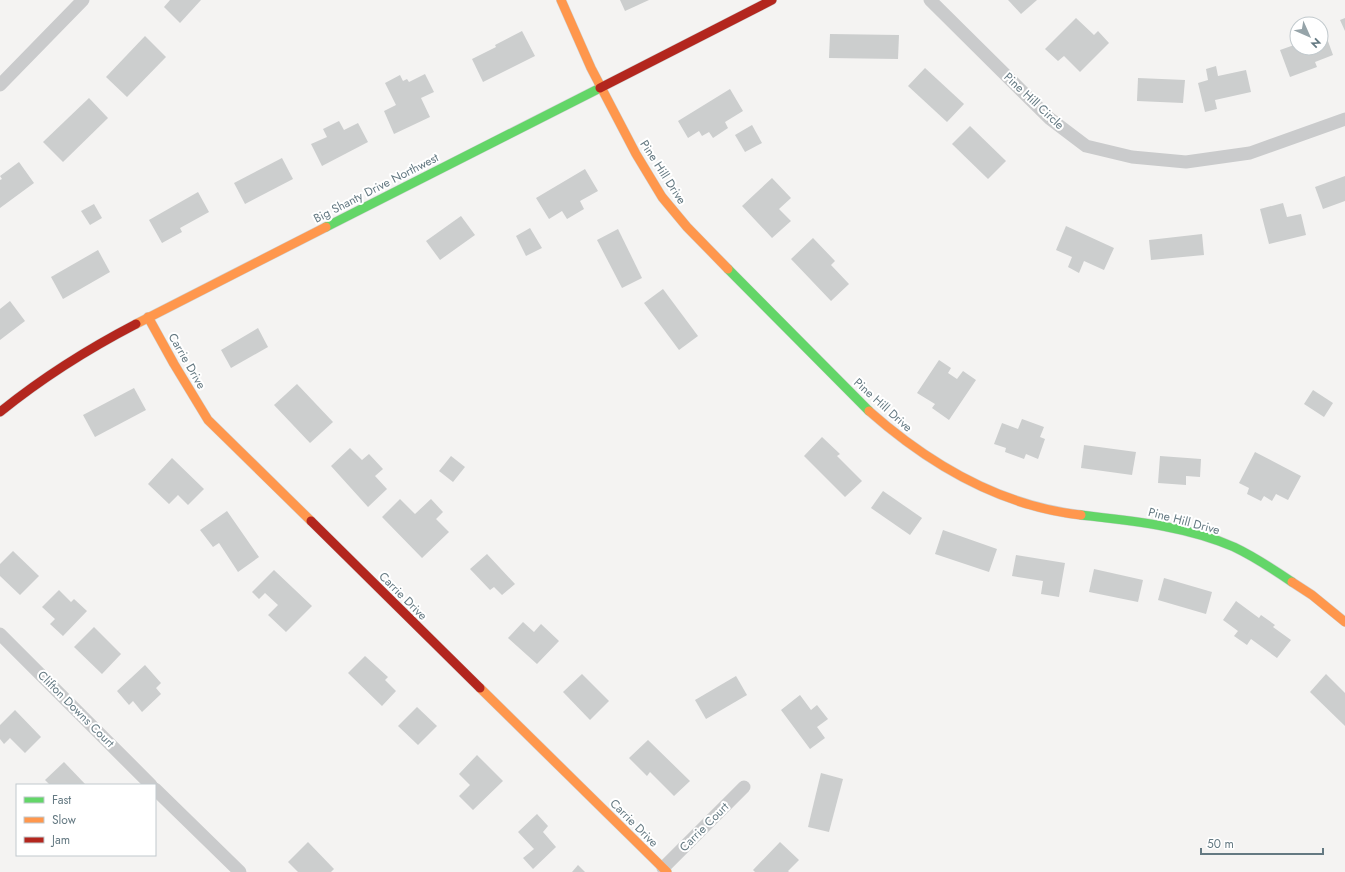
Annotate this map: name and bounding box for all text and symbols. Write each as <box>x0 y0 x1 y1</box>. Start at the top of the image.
north arrow <box>1289 16 1329 56</box>
text: N <box>1307 34 1325 52</box>
street label: Pine Hill Circle <box>1000 68 1068 134</box>
street label: Pine Hill Drive <box>635 136 691 208</box>
street label: Big Shanty Drive Northwest <box>310 149 442 227</box>
street label: Carrie Drive <box>164 330 210 392</box>
street label: Pine Hill Drive <box>850 374 916 436</box>
street label: Pine Hill Drive <box>1146 503 1222 539</box>
street label: Carrie Drive <box>375 568 431 624</box>
street label: Clifton Downs Court <box>33 666 119 752</box>
legend <box>16 784 156 856</box>
text: Fast <box>52 791 71 809</box>
street label: Carrie Drive <box>606 795 662 851</box>
street label: Carrie Court <box>675 798 733 856</box>
text: Slow <box>52 811 77 829</box>
scale bar <box>1201 830 1323 856</box>
text: Jam <box>50 831 70 849</box>
text: 50 m <box>1207 835 1234 853</box>

